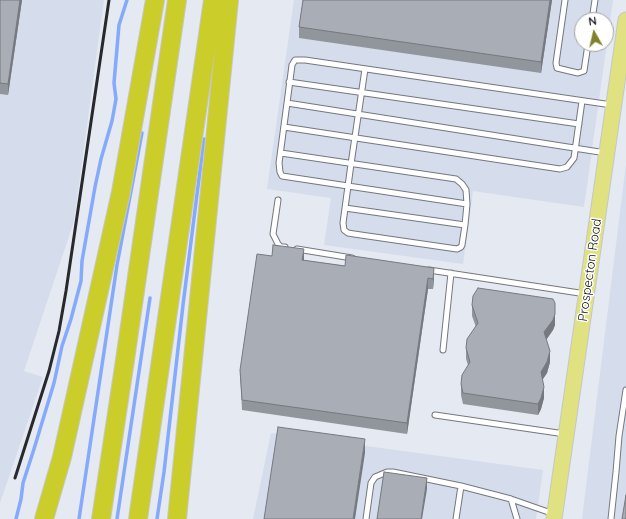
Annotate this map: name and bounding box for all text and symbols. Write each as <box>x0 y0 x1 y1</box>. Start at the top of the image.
north arrow <box>574 12 614 52</box>
text: N <box>587 14 597 29</box>
street label: Prospecton Road <box>575 217 605 323</box>

